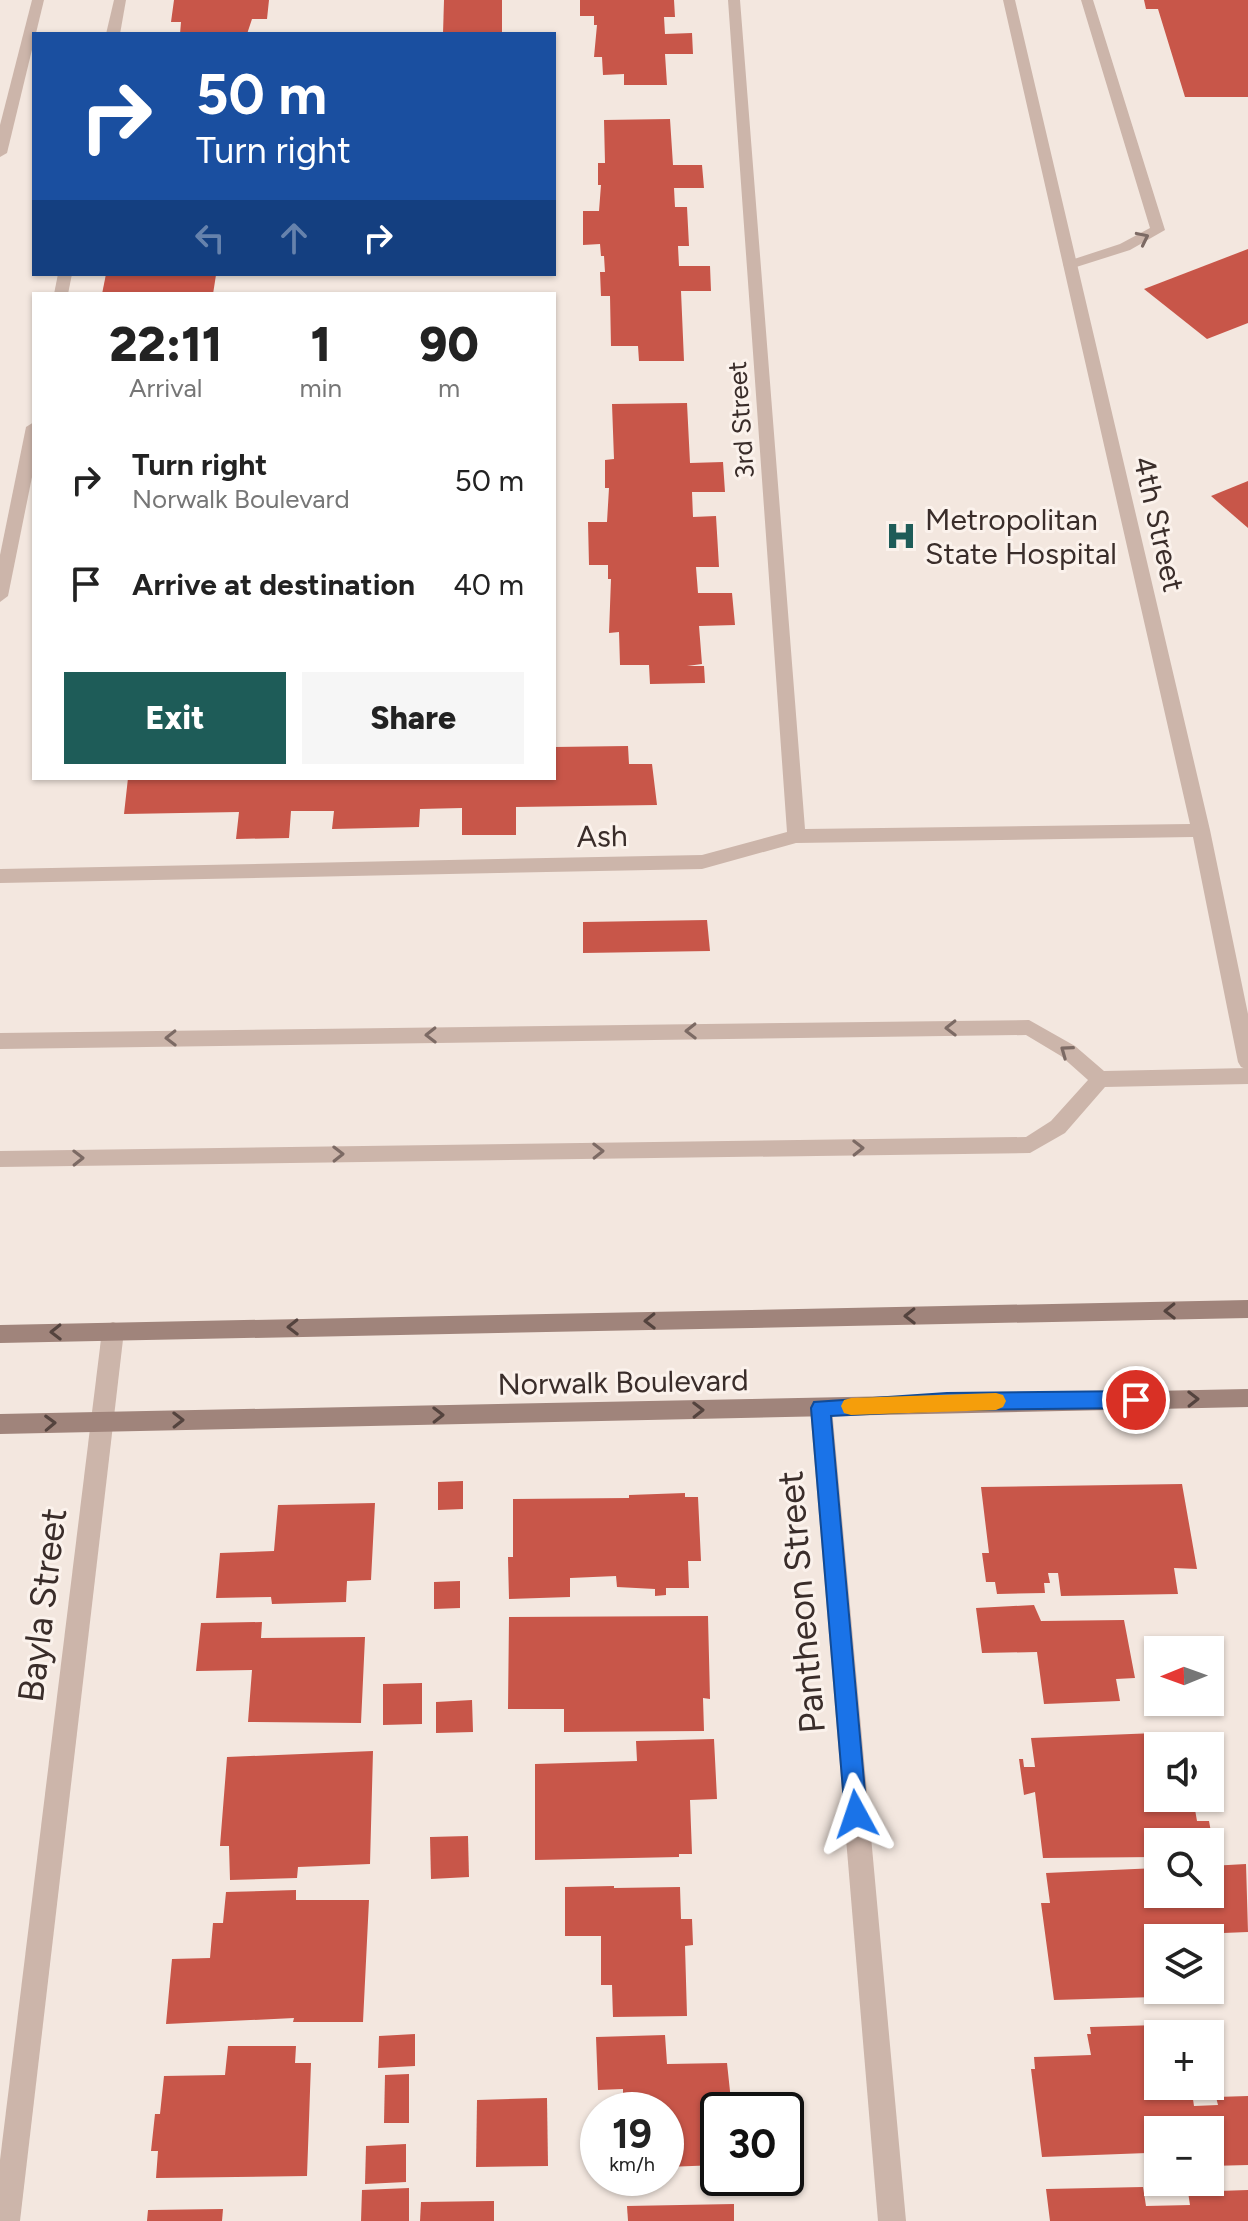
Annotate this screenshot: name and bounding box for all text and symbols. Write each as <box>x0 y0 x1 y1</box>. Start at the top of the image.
text: 50 m <box>196 61 327 128</box>
icon: right <box>64 64 168 168</box>
text: Turn right <box>196 129 351 172</box>
icon: left <box>188 216 232 260</box>
icon: ahead <box>272 216 316 260</box>
icon: right <box>356 216 400 260</box>
one-way arrow <box>1135 232 1150 248</box>
text: 22:11 <box>109 315 222 373</box>
text: 1 <box>310 315 331 373</box>
text: 90 <box>419 315 479 373</box>
street label: 3rd Street <box>721 360 761 480</box>
text: Arrival <box>129 372 202 404</box>
text: min <box>299 372 342 404</box>
text: m <box>438 372 460 404</box>
text: Turn right <box>132 446 267 483</box>
street label: 4th Street <box>1125 453 1193 595</box>
icon: right <box>64 458 108 502</box>
text: 50 m <box>455 462 524 499</box>
text: Norwalk Boulevard <box>132 483 350 515</box>
place label: Metropolitan State Hospital <box>925 501 1117 572</box>
hospital icon: Metropolitan State Hospital <box>884 519 918 553</box>
icon: arrive <box>64 562 108 606</box>
text: Arrive at destination <box>132 566 415 603</box>
text: 40 m <box>453 566 524 603</box>
button: Exit <box>64 672 286 764</box>
button: Share <box>302 672 524 764</box>
street label: Ash <box>576 817 628 855</box>
one-way arrow <box>944 1019 957 1037</box>
one-way arrow <box>684 1022 697 1040</box>
one-way arrow <box>424 1026 437 1044</box>
one-way arrow <box>164 1029 177 1047</box>
one-way arrow <box>1060 1046 1075 1060</box>
one-way arrow <box>852 1139 865 1156</box>
one-way arrow <box>592 1142 605 1160</box>
one-way arrow <box>332 1145 345 1163</box>
one-way arrow <box>72 1149 85 1166</box>
one-way arrow <box>1163 1302 1176 1319</box>
one-way arrow <box>903 1308 916 1325</box>
one-way arrow <box>643 1312 656 1329</box>
one-way arrow <box>286 1318 299 1336</box>
one-way arrow <box>49 1324 62 1341</box>
street label: Norwalk Boulevard <box>497 1361 749 1403</box>
pin <box>1102 1366 1170 1434</box>
icon: arrive <box>1114 1378 1158 1422</box>
one-way arrow <box>1187 1390 1200 1408</box>
one-way arrow <box>692 1401 705 1419</box>
one-way arrow <box>432 1406 445 1424</box>
one-way arrow <box>172 1411 185 1429</box>
one-way arrow <box>44 1414 57 1431</box>
street label: Pantheon Street <box>768 1469 834 1735</box>
street label: Bayla Street <box>9 1506 75 1704</box>
north arrow <box>1144 1636 1224 1716</box>
map controls <box>1144 1636 1224 2196</box>
button: sound <box>1144 1732 1224 1812</box>
position arrow <box>814 1772 898 1856</box>
button: search <box>1144 1828 1224 1908</box>
button: layers <box>1144 1924 1224 2004</box>
button: + <box>1144 2020 1224 2100</box>
speed limit sign: 30 <box>700 2092 804 2196</box>
text: 19 <box>612 2110 652 2158</box>
button: − <box>1144 2116 1224 2196</box>
text: km/h <box>609 2152 655 2176</box>

